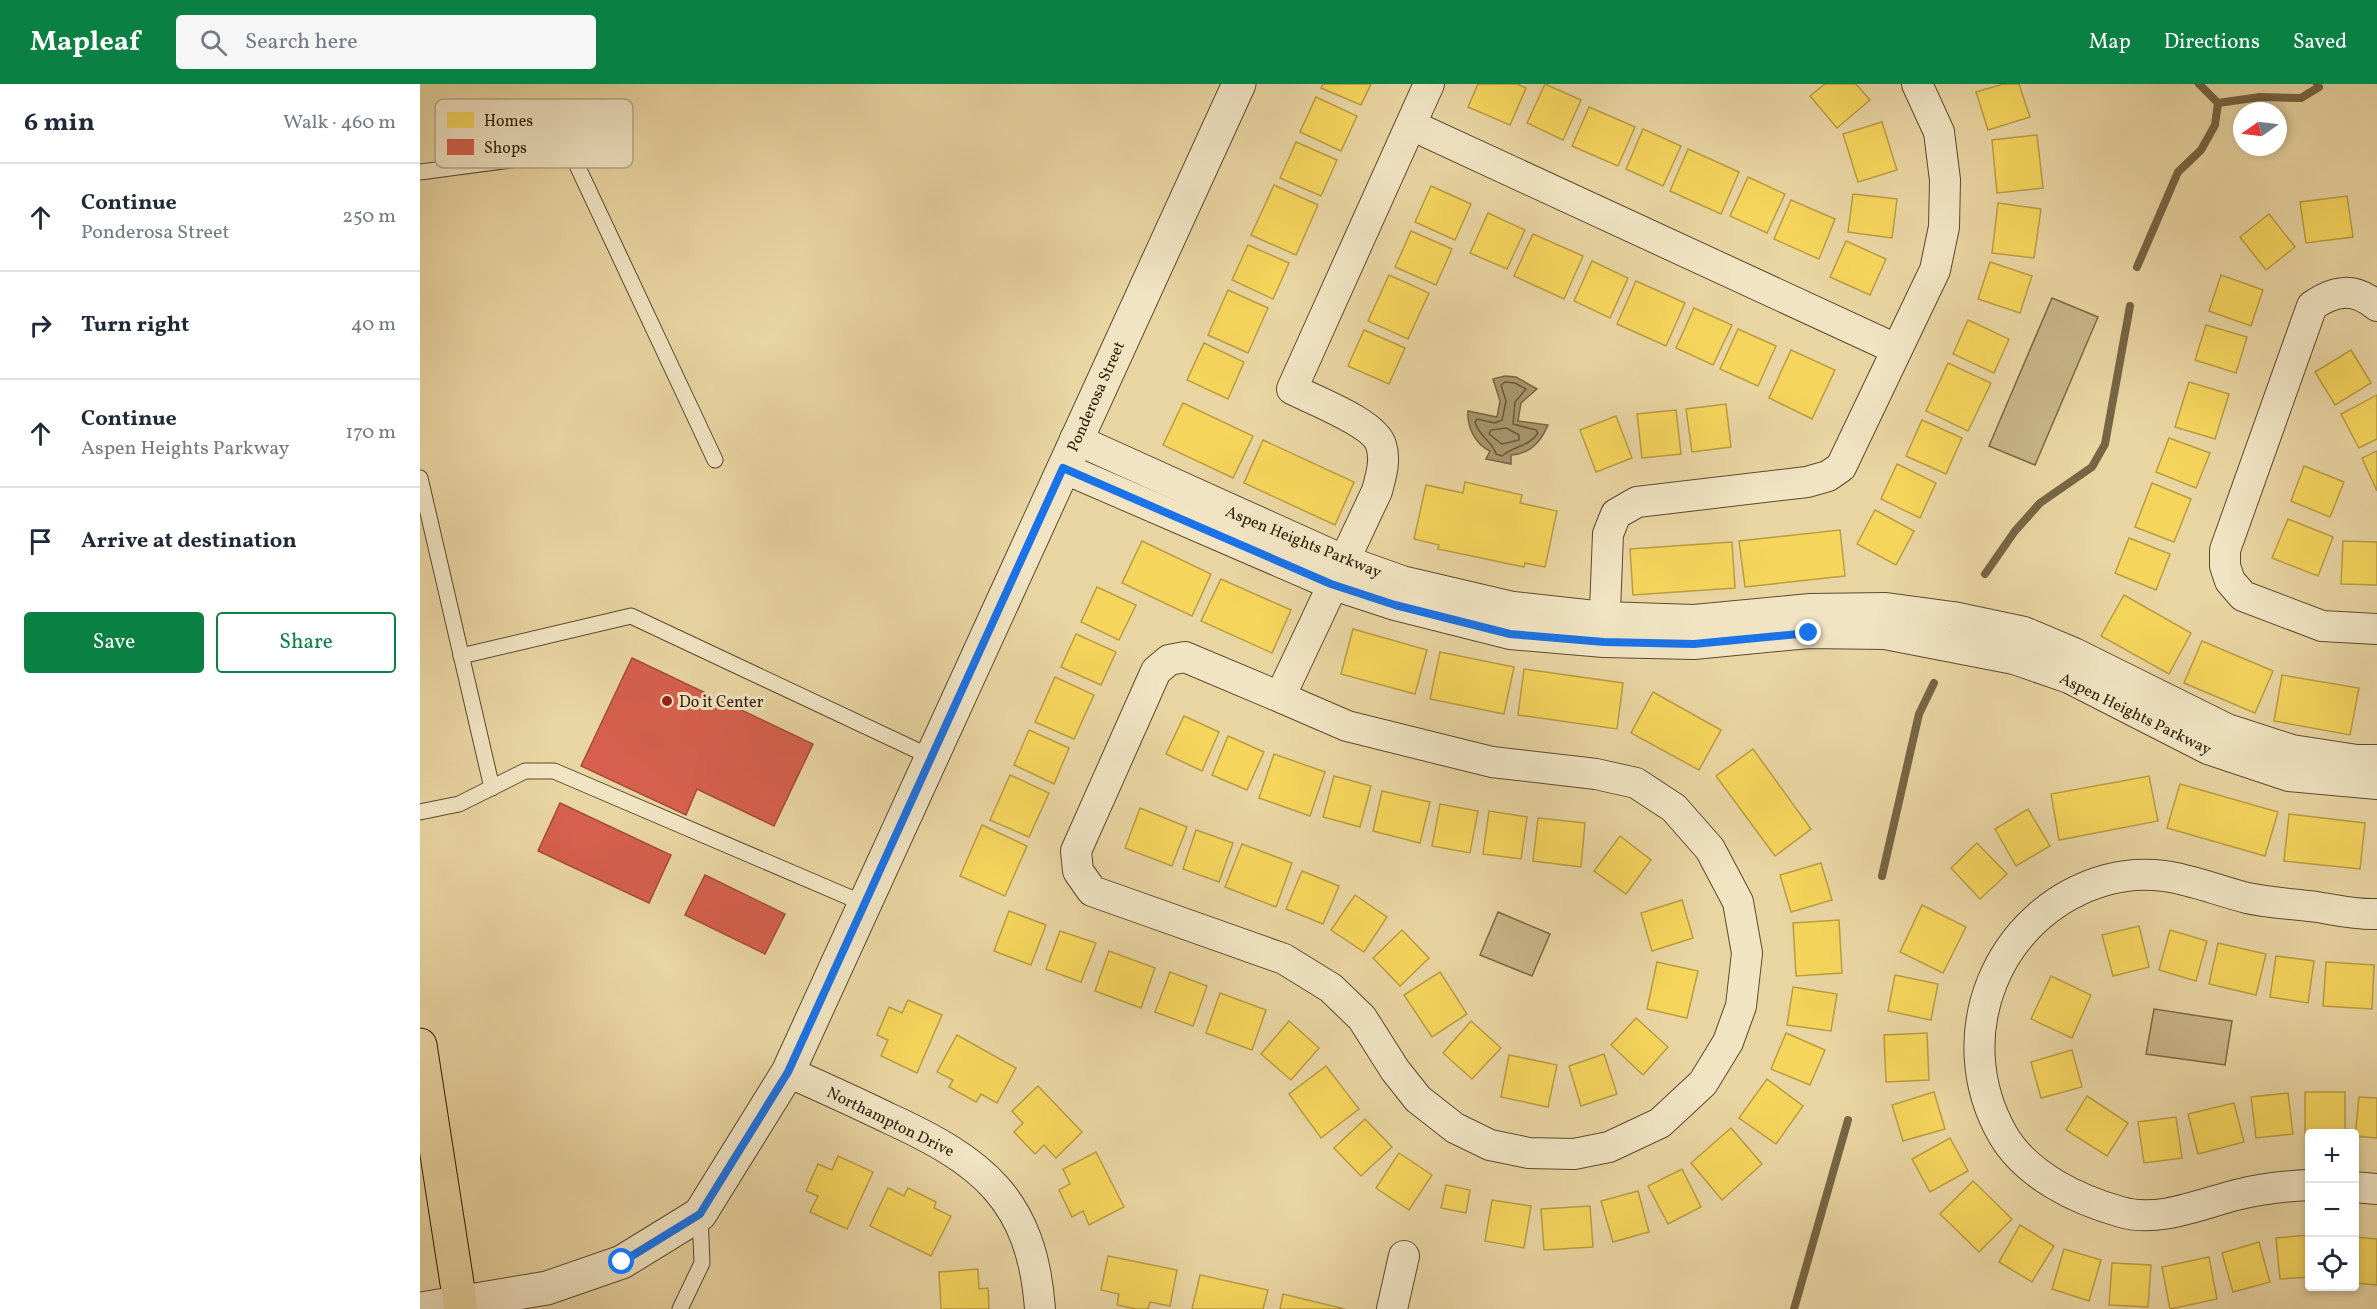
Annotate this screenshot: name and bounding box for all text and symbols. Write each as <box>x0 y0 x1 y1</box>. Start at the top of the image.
search box <box>176 15 596 69</box>
text: Mapleaf <box>30 23 140 62</box>
icon: search <box>197 26 230 59</box>
text: Search here <box>245 27 358 58</box>
text: Map <box>2089 28 2131 57</box>
text: Directions <box>2164 28 2260 57</box>
text: Saved <box>2293 28 2347 57</box>
legend <box>435 99 633 168</box>
north arrow <box>2233 102 2287 156</box>
text: 6 min <box>24 105 95 141</box>
text: Walk · 460 m <box>283 109 396 137</box>
text: Homes <box>484 111 533 133</box>
text: Shops <box>484 138 527 160</box>
text: Continue <box>81 188 177 219</box>
icon: ahead <box>24 201 57 234</box>
text: 250 m <box>342 203 396 231</box>
text: Ponderosa Street <box>81 219 230 247</box>
icon: right <box>24 309 57 342</box>
text: Turn right <box>81 310 189 341</box>
text: 40 m <box>351 311 396 339</box>
street label: Ponderosa Street <box>1063 338 1131 456</box>
text: Continue <box>81 404 177 435</box>
icon: ahead <box>24 417 57 450</box>
text: 170 m <box>346 419 396 447</box>
text: Aspen Heights Parkway <box>81 435 289 463</box>
street label: Aspen Heights Parkway <box>1222 501 1385 584</box>
icon: arrive <box>24 525 57 558</box>
text: Arrive at destination <box>81 526 297 557</box>
button: Save <box>24 612 204 673</box>
button: Share <box>216 612 396 673</box>
route end <box>1795 619 1821 645</box>
street label: Aspen Heights Parkway <box>2055 668 2215 761</box>
place label: Do it Center <box>679 692 764 714</box>
marker: Do it Center <box>660 694 674 708</box>
street label: Northampton Drive <box>823 1082 958 1163</box>
map controls <box>2305 1129 2359 1291</box>
button: + <box>2305 1129 2359 1183</box>
button: − <box>2305 1183 2359 1237</box>
button: locate <box>2305 1237 2359 1291</box>
route start <box>608 1248 634 1274</box>

